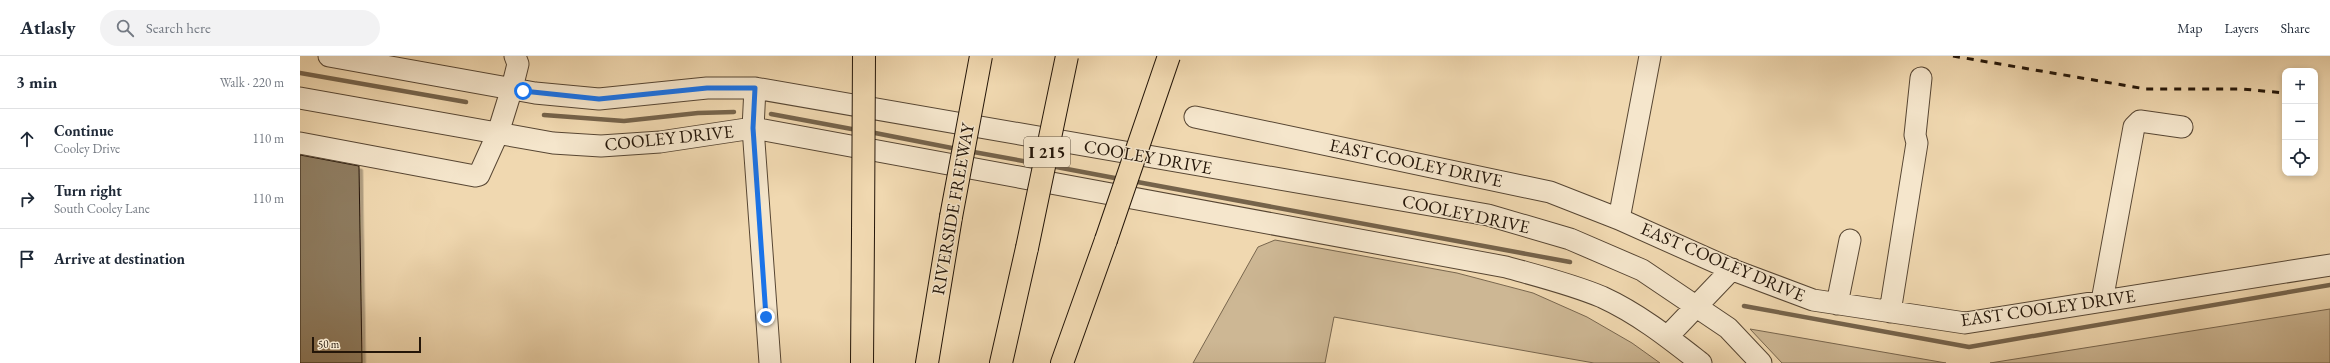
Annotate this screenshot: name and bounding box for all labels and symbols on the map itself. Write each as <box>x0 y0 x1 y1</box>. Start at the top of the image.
route start <box>514 82 532 100</box>
street label: COOLEY DRIVE <box>603 119 735 156</box>
street label: RIVERSIDE FREEWAY <box>926 120 979 297</box>
street label: EAST COOLEY DRIVE <box>1327 133 1505 192</box>
street label: COOLEY DRIVE <box>1082 134 1214 179</box>
road number: I 215 <box>1024 137 1070 167</box>
street label: COOLEY DRIVE <box>1400 189 1532 238</box>
street label: EAST COOLEY DRIVE <box>1638 217 1809 307</box>
street label: EAST COOLEY DRIVE <box>1959 284 2137 331</box>
route end <box>757 308 775 326</box>
scale bar <box>312 335 421 354</box>

